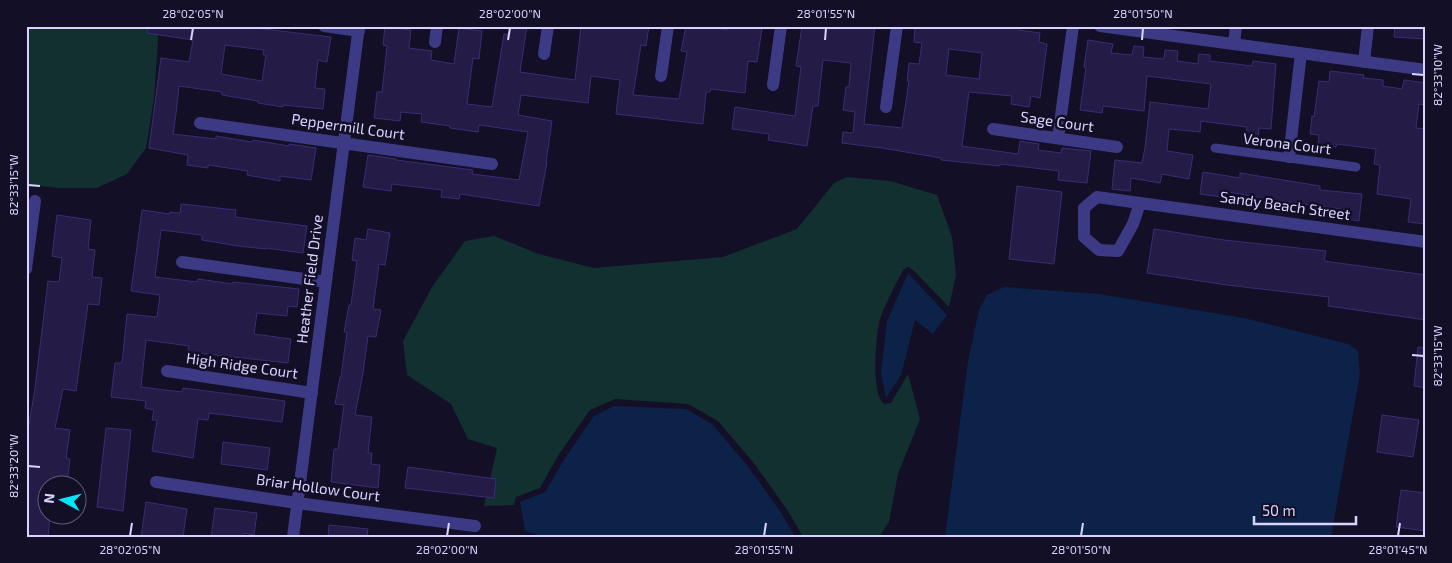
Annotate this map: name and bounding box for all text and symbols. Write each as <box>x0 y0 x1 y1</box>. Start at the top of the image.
text: 28°02'05"N <box>162 6 224 20</box>
text: 28°02'00"N <box>479 6 541 20</box>
text: 28°01'55"N <box>797 6 855 20</box>
text: 28°01'50"N <box>1113 6 1173 20</box>
text: 82°33'10"W <box>1430 44 1444 106</box>
street label: Sage Court <box>1019 107 1095 135</box>
street label: Peppermill Court <box>290 109 406 143</box>
street label: Verona Court <box>1242 129 1332 157</box>
text: 82°33'15"W <box>6 154 20 216</box>
street label: Sandy Beach Street <box>1219 187 1352 223</box>
street label: Heather Field Drive <box>292 213 326 344</box>
text: 82°33'15"W <box>1430 325 1444 387</box>
street label: High Ridge Court <box>185 348 300 382</box>
text: 82°33'20"W <box>6 434 20 498</box>
street label: Briar Hollow Court <box>255 469 382 505</box>
north arrow <box>38 476 88 526</box>
text: N <box>40 492 58 504</box>
scale bar <box>1254 493 1357 525</box>
text: 50 m <box>1262 501 1296 519</box>
text: 28°02'05"N <box>99 542 161 556</box>
text: 28°02'00"N <box>416 542 478 556</box>
text: 28°01'55"N <box>735 542 793 556</box>
text: 28°01'50"N <box>1051 542 1111 556</box>
text: 28°01'45"N <box>1368 542 1428 556</box>

